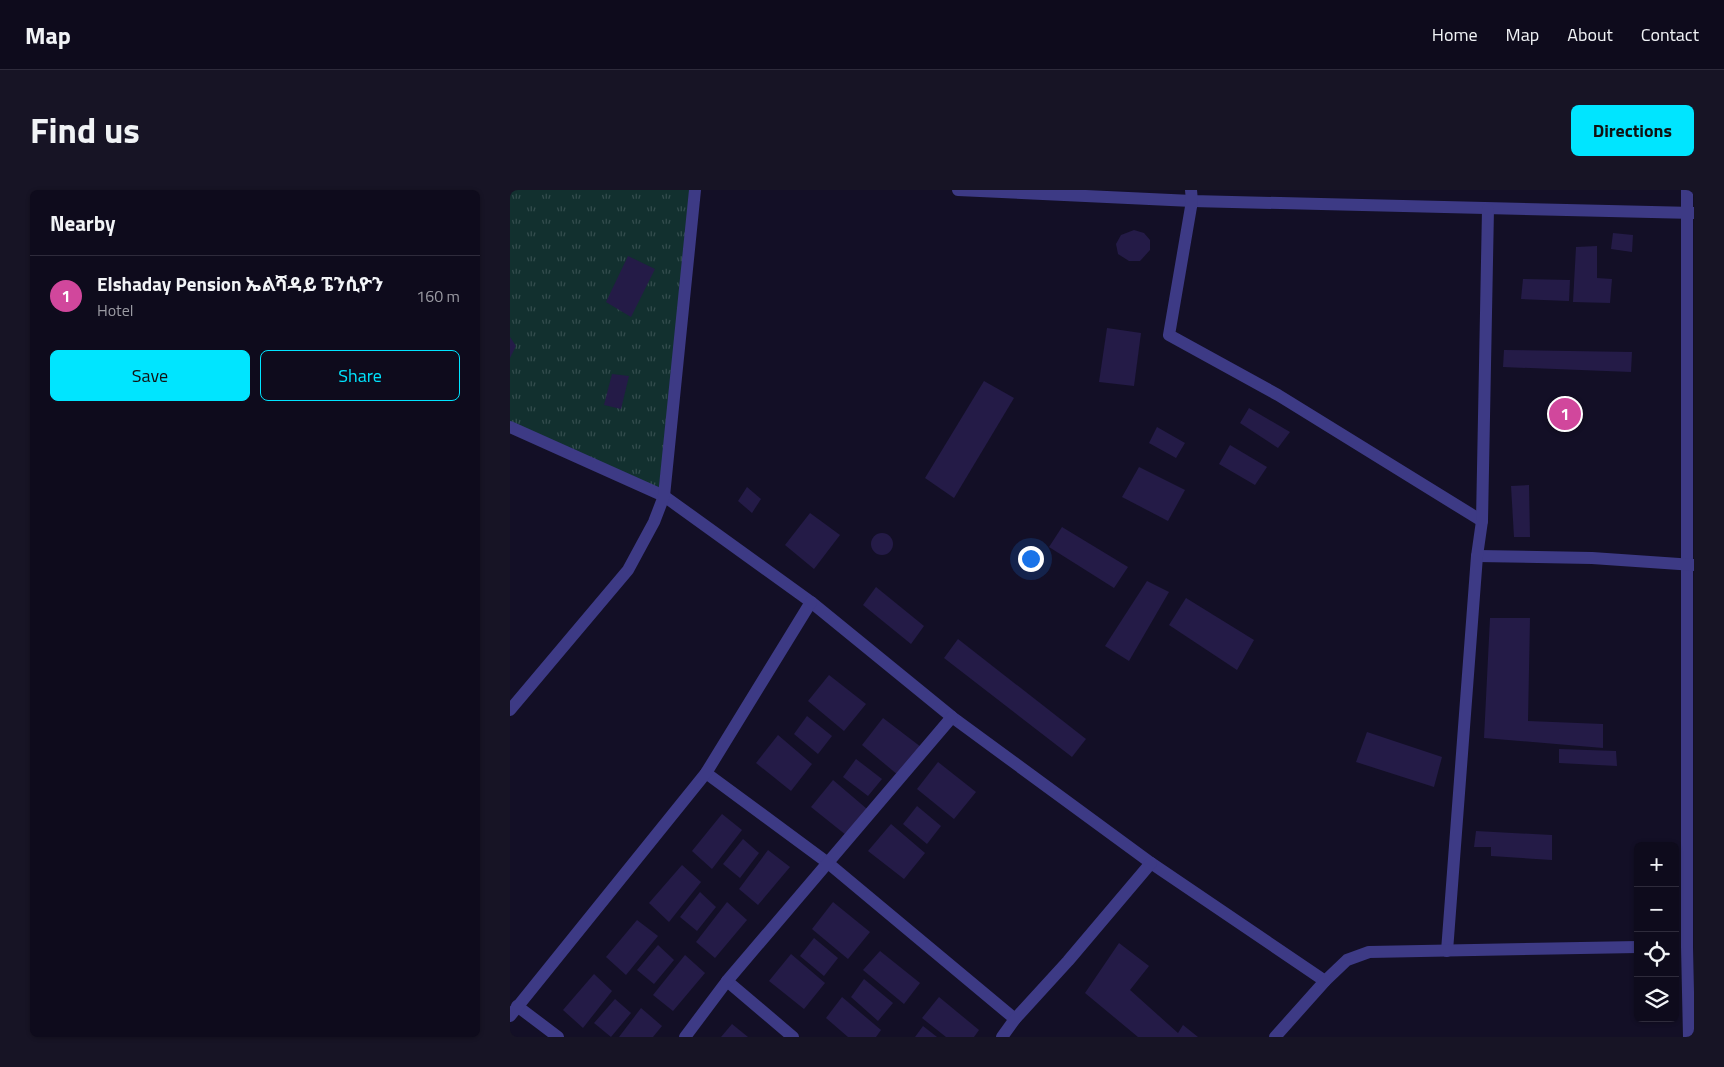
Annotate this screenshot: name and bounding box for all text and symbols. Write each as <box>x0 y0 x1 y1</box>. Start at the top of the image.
text: Map <box>25 17 71 53</box>
text: Home <box>1432 21 1478 48</box>
text: Map <box>1506 21 1539 48</box>
text: About <box>1567 21 1613 48</box>
text: Contact <box>1641 21 1699 48</box>
text: Find us <box>30 103 140 157</box>
button: Directions <box>1571 105 1694 156</box>
text: Nearby <box>50 207 115 239</box>
text: Elshaday Pension ኤልሻዳይ ፔንሲዮን <box>97 269 383 298</box>
text: 1 <box>62 284 70 308</box>
text: 160 m <box>416 284 460 308</box>
text: Hotel <box>97 298 134 322</box>
button: Save <box>50 350 250 401</box>
button: Share <box>260 350 460 401</box>
pin: 1 <box>1549 395 1581 433</box>
your location <box>1018 546 1044 572</box>
map controls <box>1634 842 1679 1022</box>
button: + <box>1634 842 1679 887</box>
button: − <box>1634 887 1679 932</box>
button: locate <box>1634 932 1679 977</box>
button: layers <box>1634 977 1679 1022</box>

